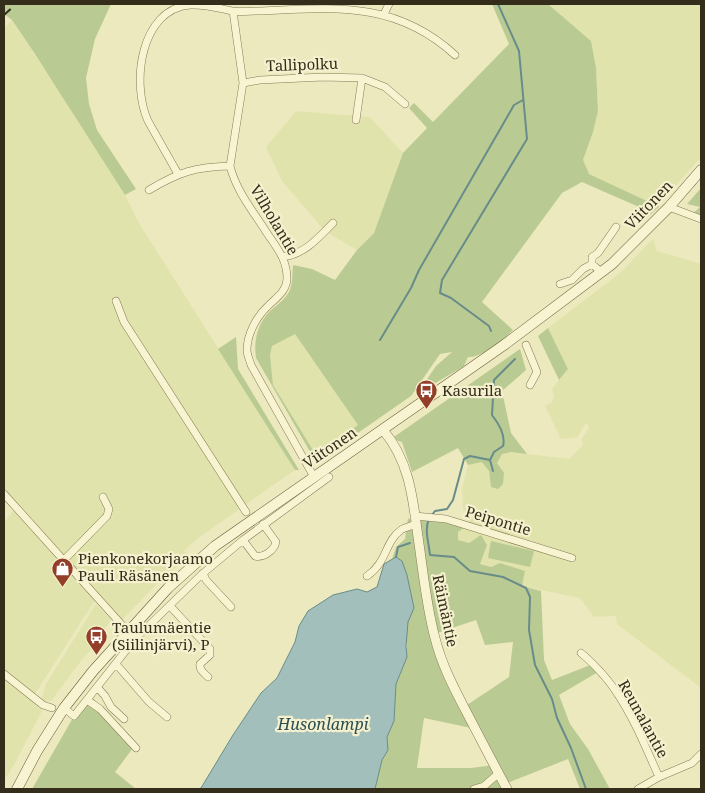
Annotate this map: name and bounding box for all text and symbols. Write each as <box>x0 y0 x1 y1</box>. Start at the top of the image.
street label: Tallipolku <box>266 53 339 75</box>
street label: Viitonen <box>620 175 677 233</box>
street label: Vilholantie <box>246 181 304 258</box>
bus stop icon: Kasurila <box>414 379 438 410</box>
place label: Kasurila <box>442 380 502 400</box>
street label: Viitonen <box>299 422 361 473</box>
street label: Peipontie <box>463 501 534 539</box>
place label: Pienkonekorjaamo Pauli Räsänen <box>78 548 213 585</box>
shop icon: Pienkonekorjaamo Pauli Räsänen <box>50 556 74 587</box>
street label: Räimäntie <box>429 573 463 649</box>
place label: Taulumäentie (Siilinjärvi), P <box>112 617 211 654</box>
bus stop icon: Taulumäentie (Siilinjärvi), P <box>84 625 108 656</box>
street label: Reunalantie <box>614 676 674 761</box>
water label: Husonlampi <box>276 713 369 735</box>

